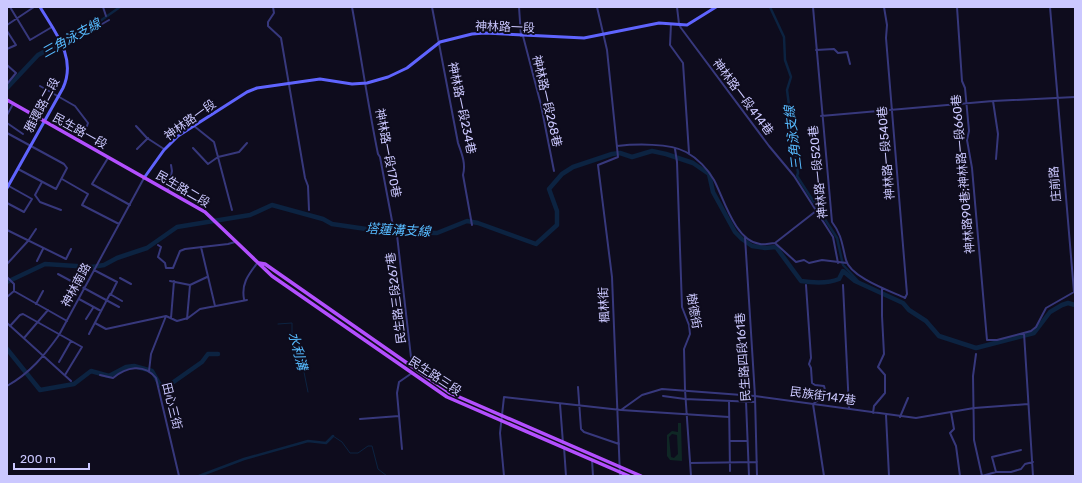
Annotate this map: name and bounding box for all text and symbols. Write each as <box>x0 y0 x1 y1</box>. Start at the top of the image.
water label: 三角泳支線 <box>39 15 105 60</box>
street label: 神林路一段 <box>475 19 535 35</box>
street label: 神林路一段268巷 <box>530 54 564 148</box>
street label: 神林路一段414巷 <box>710 56 776 138</box>
street label: 神林路一段234巷 <box>445 61 479 155</box>
street label: 雅環路二段 <box>22 75 62 135</box>
street label: 神林路90巷;神林路一段660巷 <box>949 94 977 254</box>
street label: 神林路一段 <box>162 97 218 143</box>
water label: 三角泳支線 <box>781 103 804 171</box>
street label: 神林路一段540巷 <box>875 105 897 201</box>
street label: 神林路一段170巷 <box>372 107 404 199</box>
street label: 民生路一段 <box>50 110 110 152</box>
street label: 神林路一段520巷 <box>806 125 830 219</box>
street label: 庄前路 <box>1046 165 1064 203</box>
street label: 民生路二段 <box>154 168 212 210</box>
water label: 塔蓮溝支線 <box>365 221 433 239</box>
street label: 民生路三段267巷 <box>383 251 409 345</box>
street label: 神林南路 <box>59 261 93 309</box>
street label: 楓林街 <box>596 287 612 323</box>
street label: 樹德街 <box>684 292 704 330</box>
street label: 民生路四段161巷 <box>733 312 753 402</box>
water label: 水利溝 <box>286 330 311 374</box>
street label: 民生路三段 <box>406 354 464 398</box>
street label: 田心三街 <box>159 381 185 431</box>
street label: 民族街147巷 <box>789 384 857 408</box>
scale bar <box>14 445 89 471</box>
text: 200 m <box>20 452 56 466</box>

